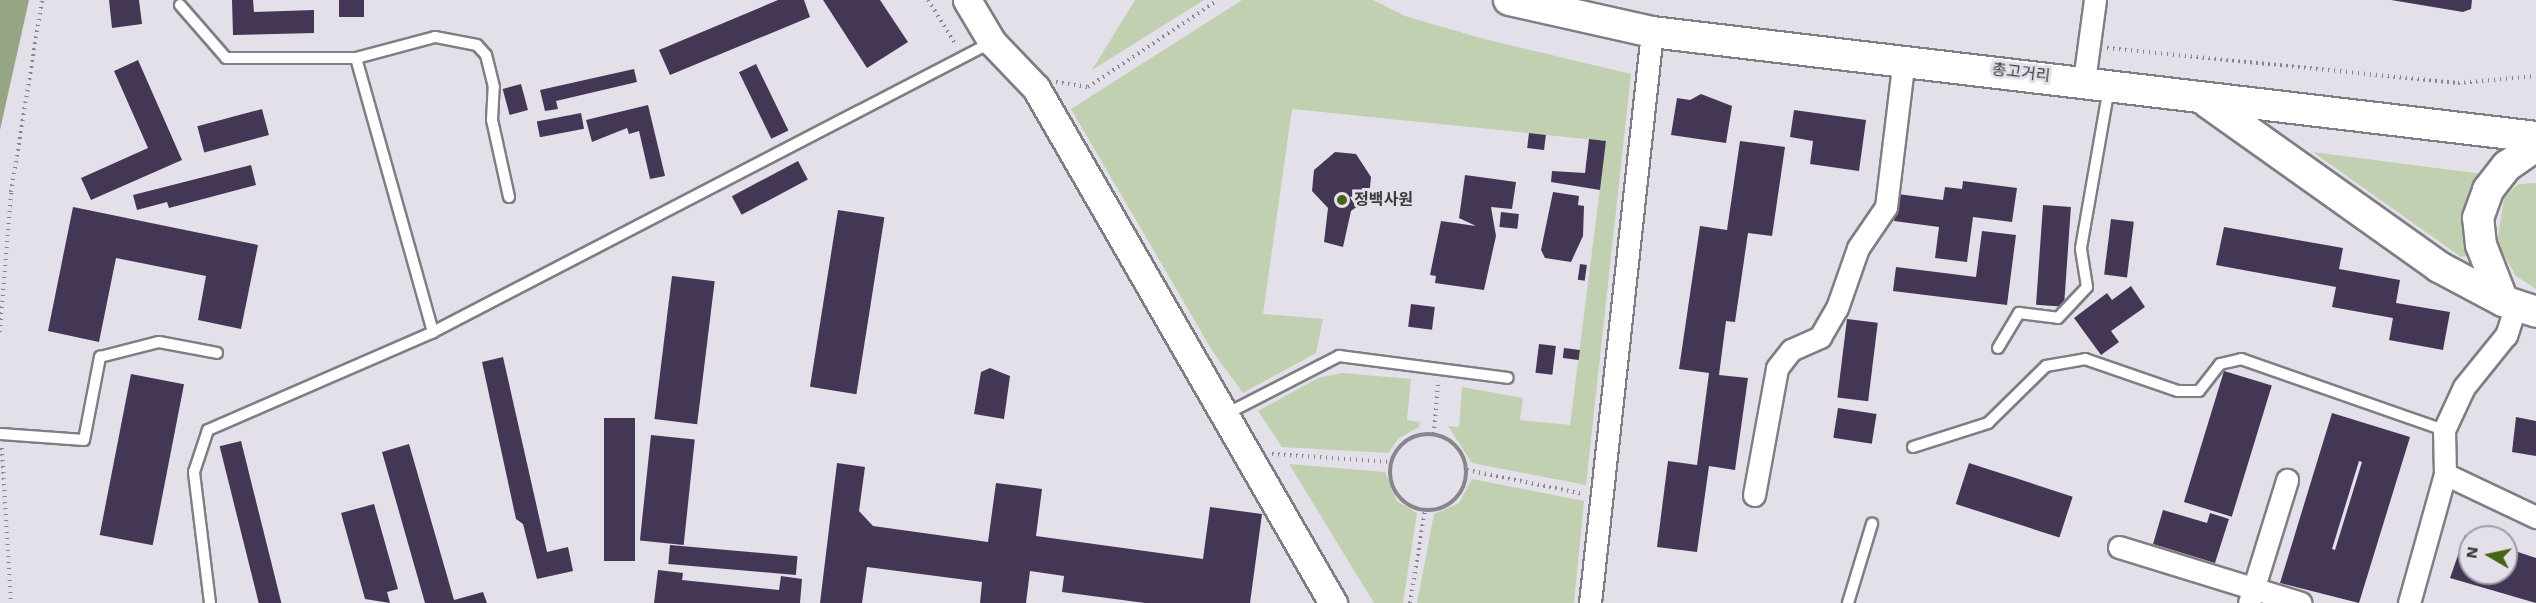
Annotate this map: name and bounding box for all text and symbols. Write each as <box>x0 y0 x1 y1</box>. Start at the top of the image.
street label: 총고거리 <box>1991 60 2051 86</box>
place label: 정백사원 <box>1354 190 1413 210</box>
marker: 정백사원 <box>1335 193 1349 207</box>
north arrow <box>2458 525 2518 585</box>
text: N <box>2461 545 2482 560</box>

